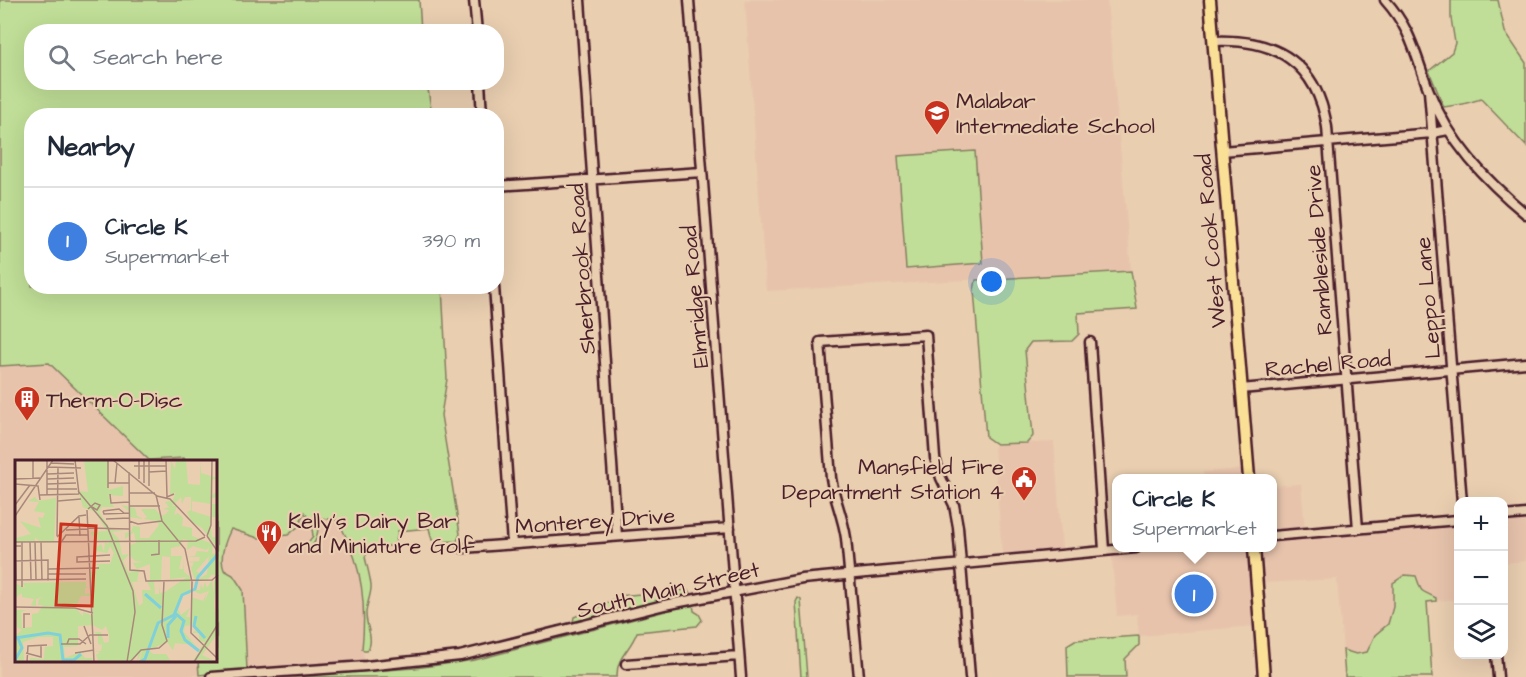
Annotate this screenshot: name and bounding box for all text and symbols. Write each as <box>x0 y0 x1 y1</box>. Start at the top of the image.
search box <box>24 24 504 90</box>
icon: search <box>45 41 78 74</box>
text: Search here <box>93 42 223 73</box>
place label: Malabar Intermediate School <box>956 86 1155 142</box>
school or university icon: Malabar Intermediate School <box>922 98 952 136</box>
text: Nearby <box>48 129 135 165</box>
street label: West Cook Road <box>1188 153 1235 329</box>
street label: Rambleside Drive <box>1298 163 1341 336</box>
street label: Sherbrook Road <box>561 182 604 355</box>
text: Circle K <box>105 212 187 243</box>
street label: Elmridge Road <box>674 224 718 369</box>
text: 1 <box>66 227 69 255</box>
text: 390 m <box>422 227 480 255</box>
street label: Leppo Lane <box>1408 236 1449 360</box>
text: Supermarket <box>105 243 229 271</box>
your location <box>977 267 1006 296</box>
street label: Rachel Road <box>1264 344 1392 385</box>
building icon: Therm-O-Disc <box>12 384 42 422</box>
place label: Therm-O-Disc <box>46 385 183 416</box>
place label: Mansfield Fire Department Station 4 <box>782 452 1004 508</box>
inset map <box>15 460 218 662</box>
public building icon: Mansfield Fire Department Station 4 <box>1009 464 1039 502</box>
popup <box>1112 474 1277 552</box>
text: Circle K <box>1133 484 1215 515</box>
map controls <box>1454 497 1508 659</box>
button: + <box>1454 497 1508 551</box>
street label: Monterey Drive <box>514 500 676 544</box>
place label: Kelly's Dairy Bar and Miniature Golf <box>288 506 475 562</box>
text: Supermarket <box>1133 515 1256 543</box>
restaurant icon: Kelly's Dairy Bar and Miniature Golf <box>254 518 284 556</box>
button: − <box>1454 551 1508 605</box>
street label: South Main Street <box>574 554 763 627</box>
pin: 1 <box>1174 572 1214 616</box>
button: layers <box>1454 605 1508 659</box>

